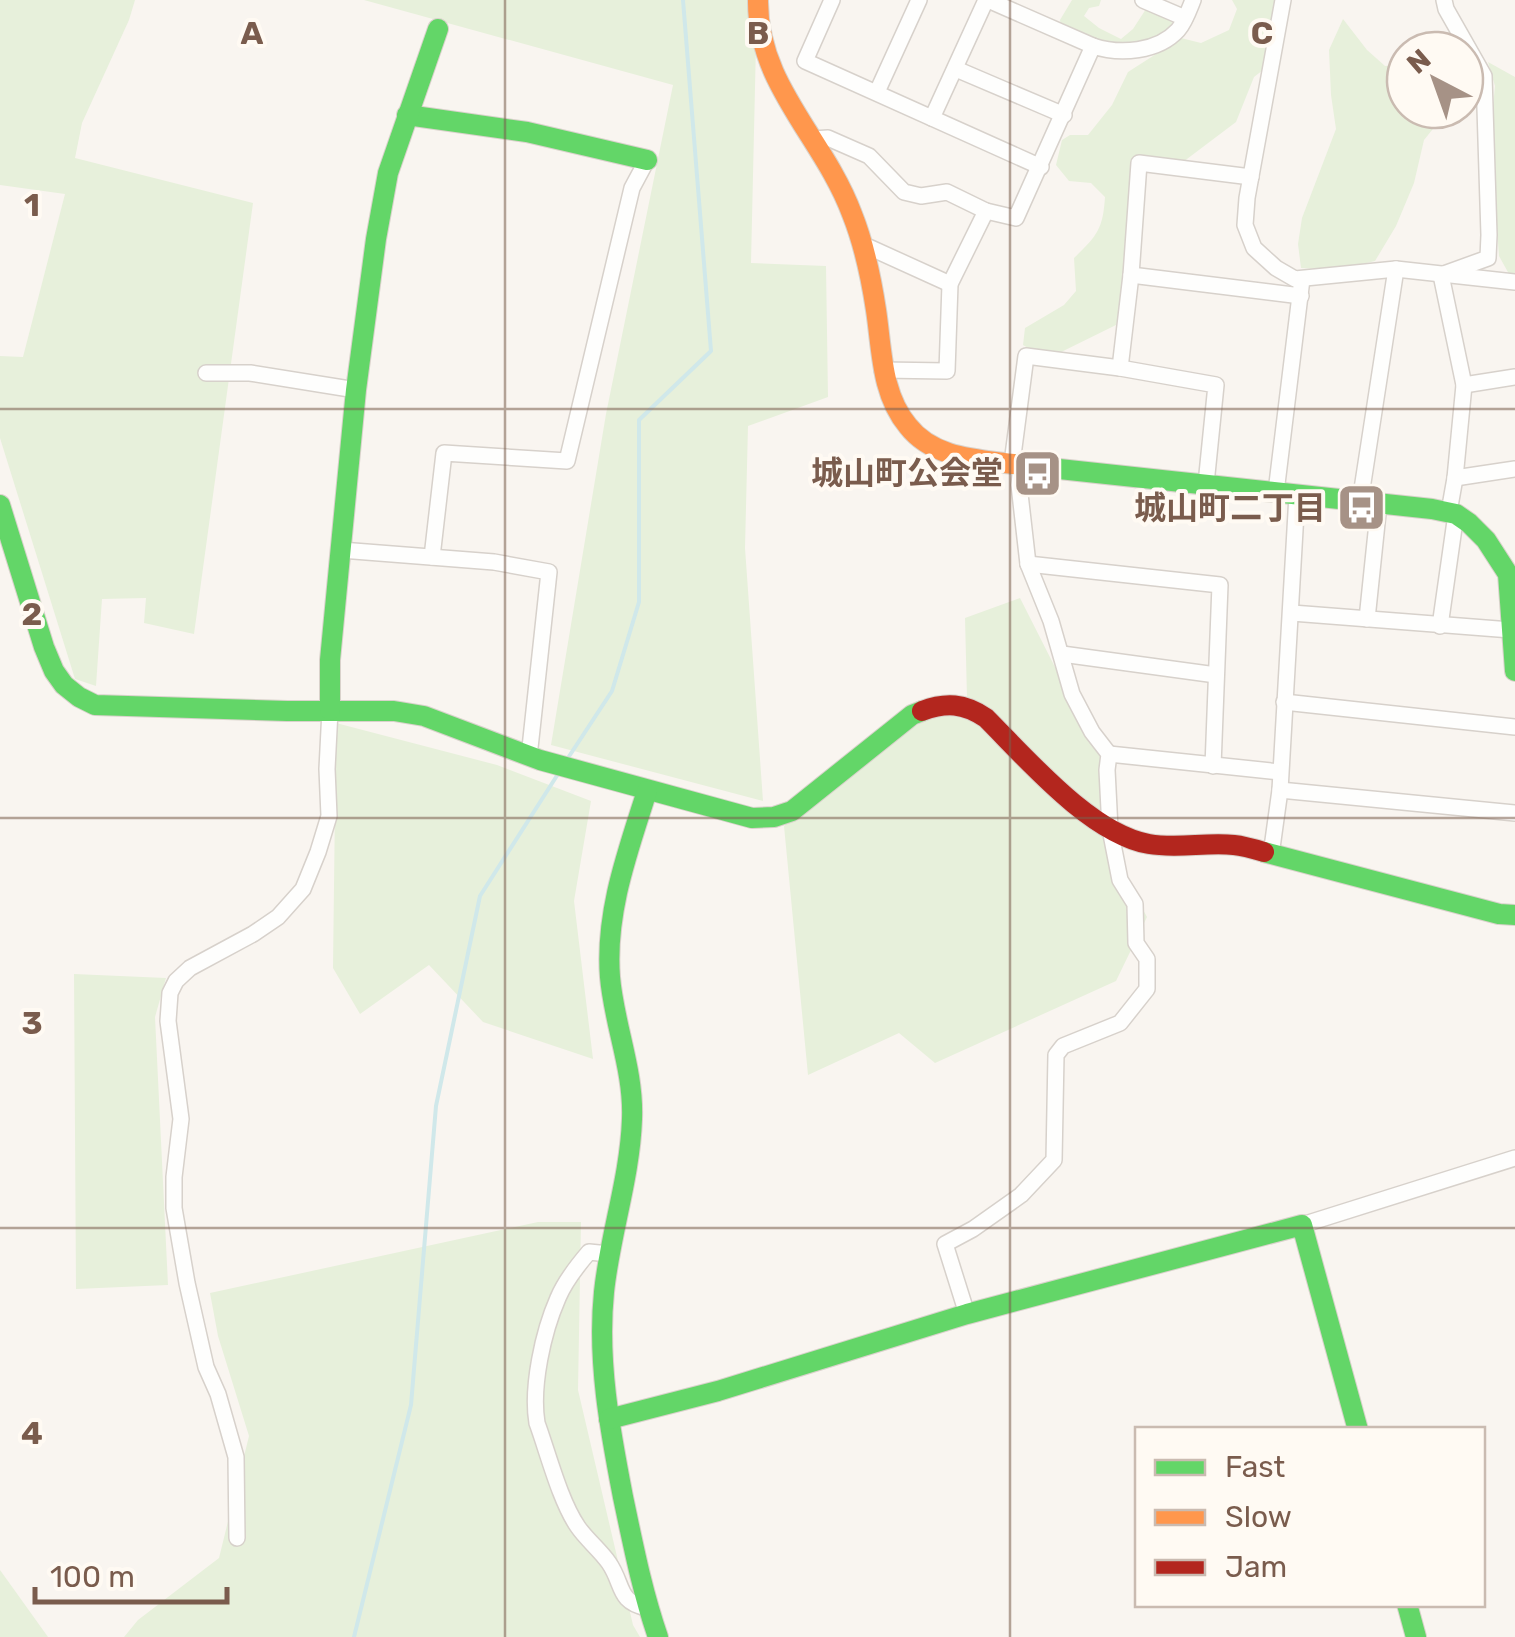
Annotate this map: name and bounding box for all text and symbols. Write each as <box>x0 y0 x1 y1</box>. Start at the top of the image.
text: A <box>241 14 264 52</box>
text: B <box>747 14 769 52</box>
text: C <box>1251 14 1273 52</box>
north arrow <box>1385 30 1485 130</box>
text: N <box>1401 42 1437 81</box>
text: 1 <box>24 186 40 224</box>
bus stop icon: 城山町公会堂 <box>1012 447 1064 499</box>
place label: 城山町公会堂 <box>811 454 1003 492</box>
bus stop icon: 城山町二丁目 <box>1335 482 1387 534</box>
place label: 城山町二丁目 <box>1134 489 1326 527</box>
text: 2 <box>22 595 42 633</box>
text: 3 <box>21 1004 43 1042</box>
text: 4 <box>21 1414 43 1452</box>
legend <box>1135 1427 1485 1607</box>
text: Fast <box>1225 1449 1285 1485</box>
text: Slow <box>1225 1499 1292 1535</box>
scale bar <box>35 1542 228 1604</box>
text: Jam <box>1225 1549 1287 1585</box>
text: 100 m <box>50 1559 135 1595</box>

